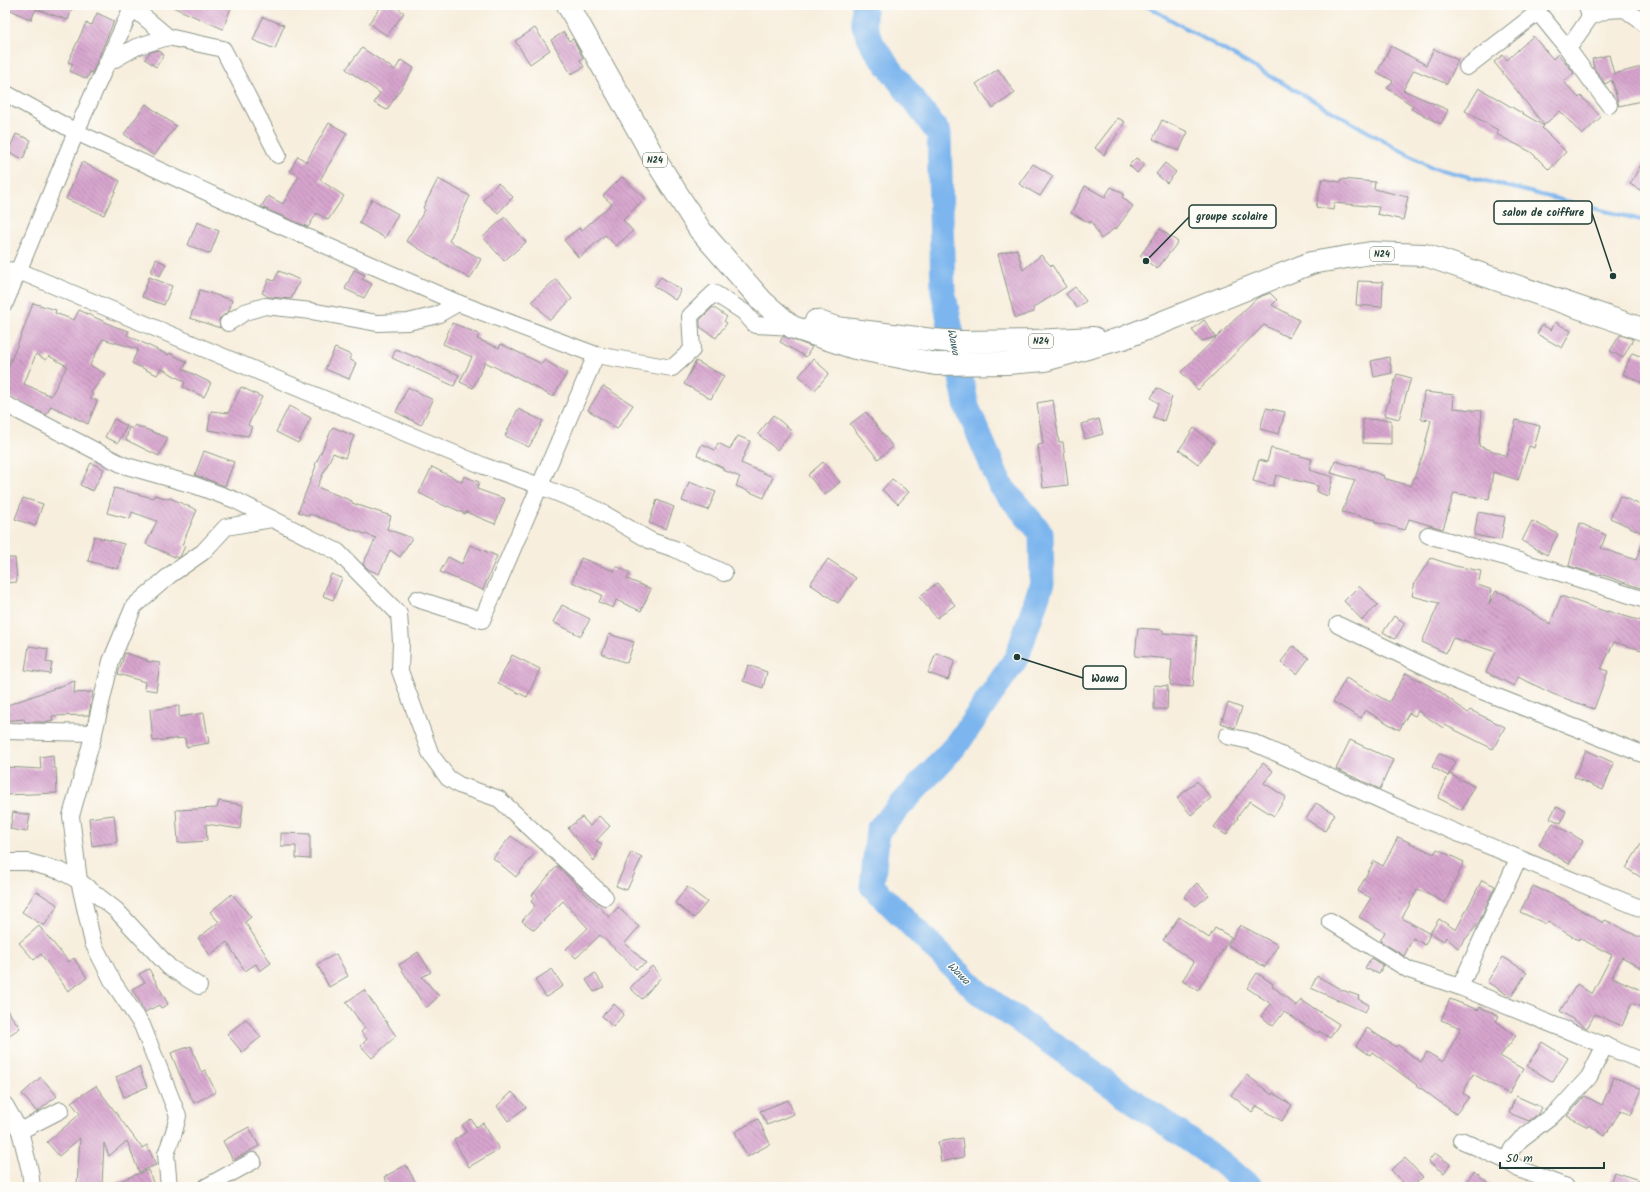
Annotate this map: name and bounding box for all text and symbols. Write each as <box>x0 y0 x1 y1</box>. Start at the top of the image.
road number: N24 <box>643 153 667 167</box>
callout: salon de coiffure <box>1494 201 1592 224</box>
text: salon de coiffure <box>1502 204 1585 222</box>
callout: groupe scolaire <box>1189 205 1276 228</box>
text: groupe scolaire <box>1195 208 1268 226</box>
road number: N24 <box>1370 247 1394 261</box>
water label: Wawa <box>942 328 965 358</box>
road number: N24 <box>1029 334 1053 348</box>
callout: Wawa <box>1083 666 1126 689</box>
text: Wawa <box>1091 670 1119 688</box>
water label: Wawa <box>943 958 975 990</box>
scale bar <box>1500 1144 1604 1170</box>
text: 50 m <box>1506 1149 1533 1168</box>

